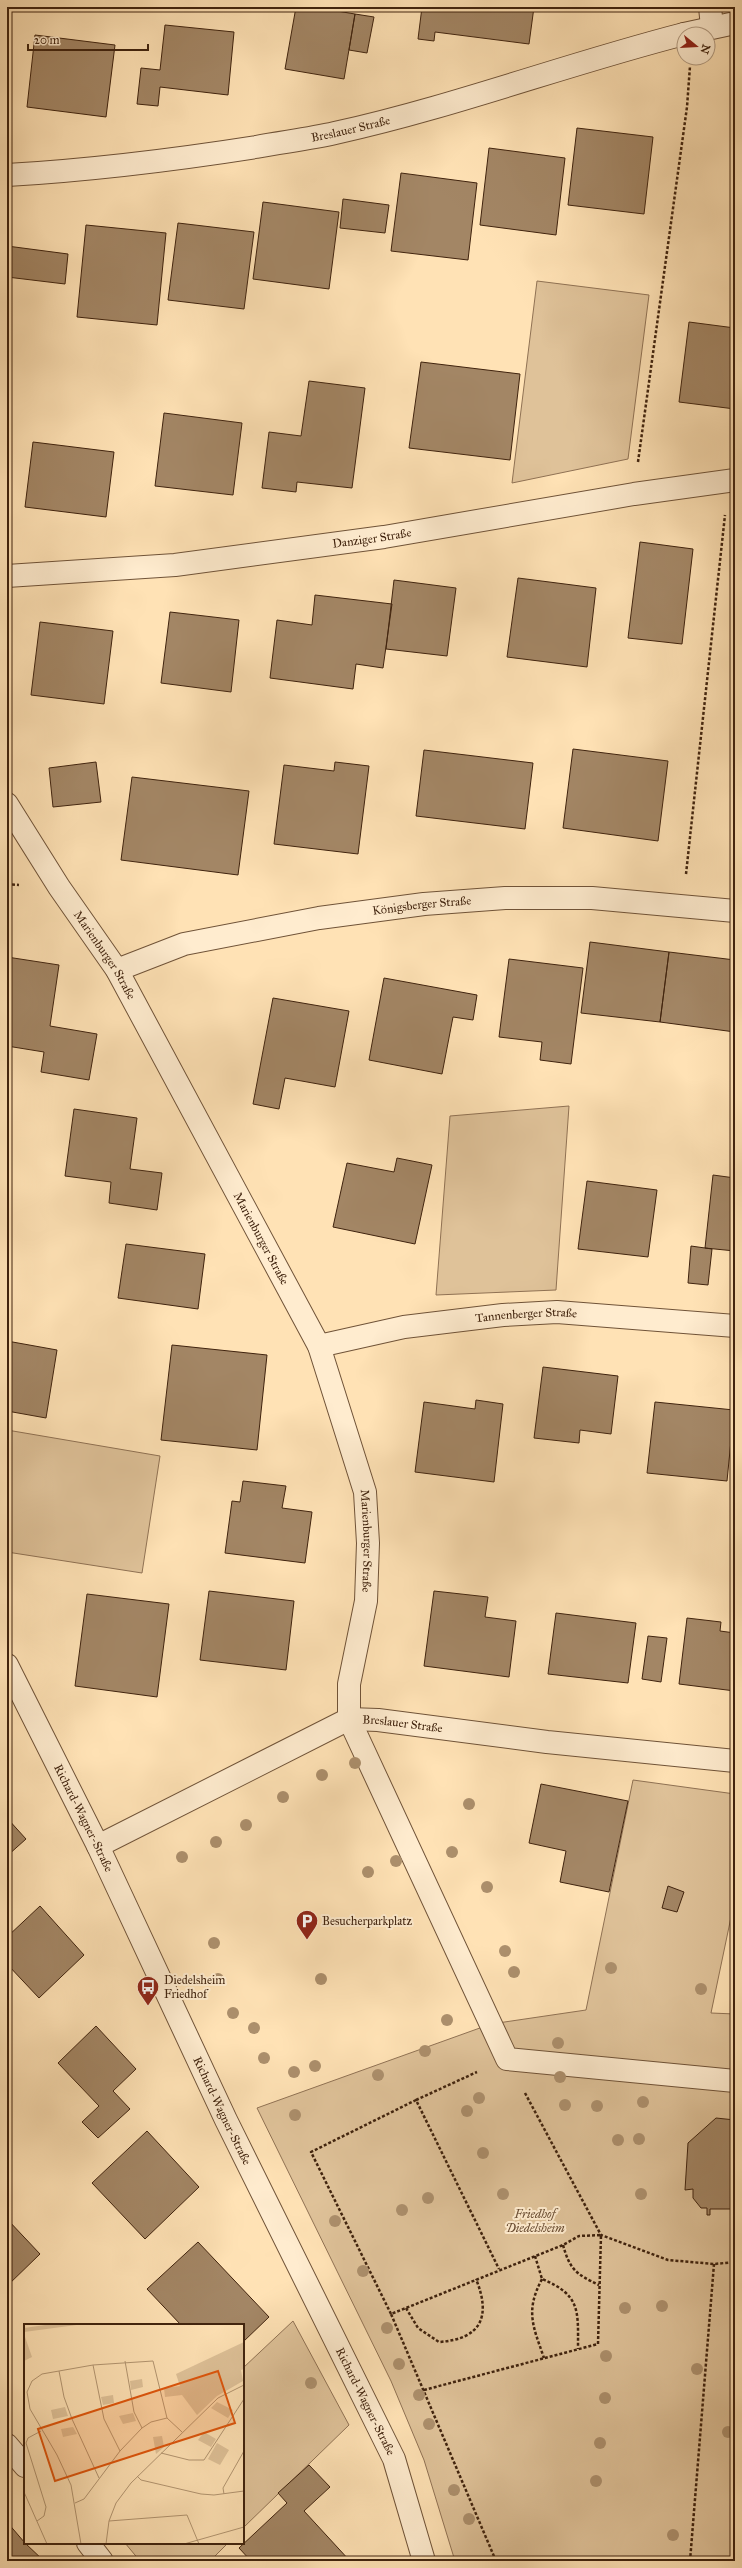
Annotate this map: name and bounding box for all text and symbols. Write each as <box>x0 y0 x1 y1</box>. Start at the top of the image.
scale bar <box>28 26 148 52</box>
north arrow <box>676 26 716 66</box>
text: 20 m <box>34 33 60 47</box>
text: N <box>697 42 713 56</box>
street label: Breslauer Straße <box>310 113 392 145</box>
street label: Danziger Straße <box>332 525 412 551</box>
street label: Königsberger Straße <box>372 894 472 918</box>
street label: Marienburger Straße <box>71 908 138 1002</box>
street label: Marienburger Straße <box>231 1190 292 1287</box>
street label: Tannenberger Straße <box>475 1305 578 1325</box>
street label: Marienburger Straße <box>358 1489 375 1593</box>
street label: Breslauer Straße <box>362 1712 443 1735</box>
street label: Richard-Wagner-Straße <box>51 1762 116 1874</box>
parking icon: Besucherparkplatz <box>294 1908 320 1941</box>
place label: Besucherparkplatz <box>322 1914 412 1928</box>
place label: Diedelsheim Friedhof <box>164 1973 225 2001</box>
bus stop icon: Diedelsheim Friedhof <box>135 1974 161 2007</box>
street label: Richard-Wagner-Straße <box>190 2054 254 2167</box>
park label: Friedhof Diedelsheim <box>505 2207 565 2235</box>
inset map <box>24 2324 244 2544</box>
street label: Richard-Wagner-Straße <box>333 2345 398 2457</box>

